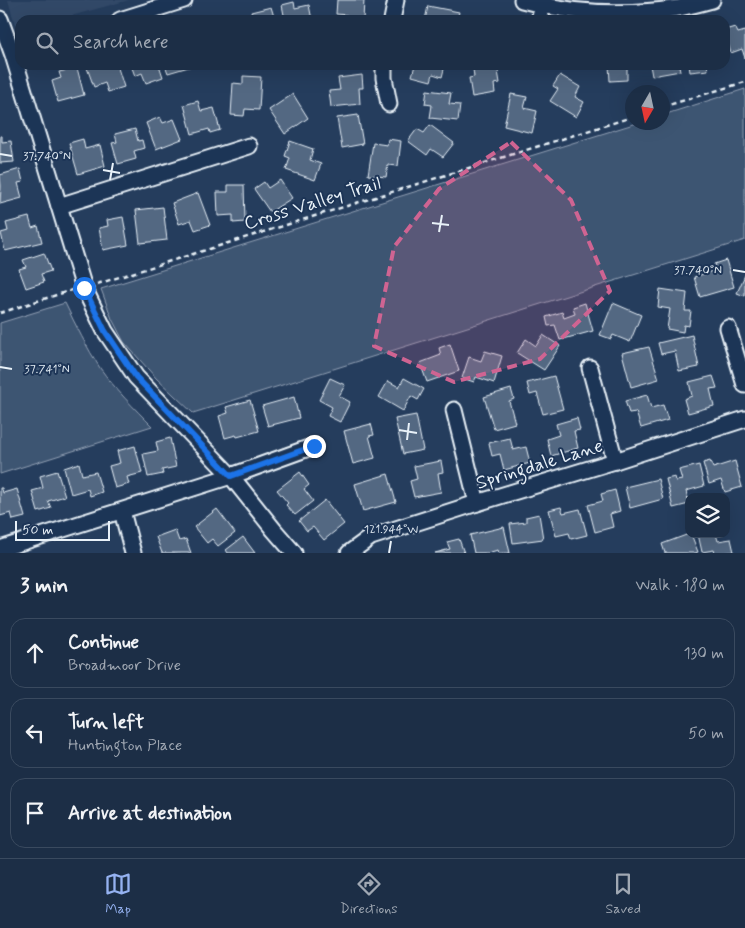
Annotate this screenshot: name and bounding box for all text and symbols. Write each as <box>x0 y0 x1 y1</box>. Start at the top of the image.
search box <box>15 15 730 70</box>
icon: search <box>33 29 61 57</box>
text: Search here <box>73 30 169 55</box>
north arrow <box>625 85 670 130</box>
text: 37.740°N <box>23 149 71 165</box>
street label: Cross Valley Trail <box>241 171 384 236</box>
text: 37.740°N <box>674 263 722 279</box>
route start <box>73 277 96 300</box>
text: 37.741°N <box>24 362 70 378</box>
street label: Springdale Lane <box>473 433 607 498</box>
route end <box>303 435 326 458</box>
map controls <box>685 493 730 538</box>
button: layers <box>685 493 730 538</box>
scale bar <box>15 518 110 541</box>
text: 50 m <box>22 521 53 539</box>
text: 121.944°W <box>364 522 418 538</box>
text: 3 min <box>20 572 68 600</box>
text: Walk · 180 m <box>636 575 725 596</box>
text: Continue <box>68 630 139 655</box>
icon: ahead <box>21 639 49 667</box>
text: 130 m <box>683 643 724 664</box>
text: Broadmoor Drive <box>68 655 181 676</box>
text: Turn left <box>68 710 144 735</box>
icon: left <box>21 719 49 747</box>
text: 50 m <box>688 723 724 744</box>
text: Huntington Place <box>68 735 182 756</box>
icon: arrive <box>21 799 49 827</box>
text: Arrive at destination <box>68 801 232 826</box>
tab: Map <box>104 870 132 918</box>
tab: Directions <box>340 870 398 918</box>
tab: Saved <box>606 870 641 918</box>

